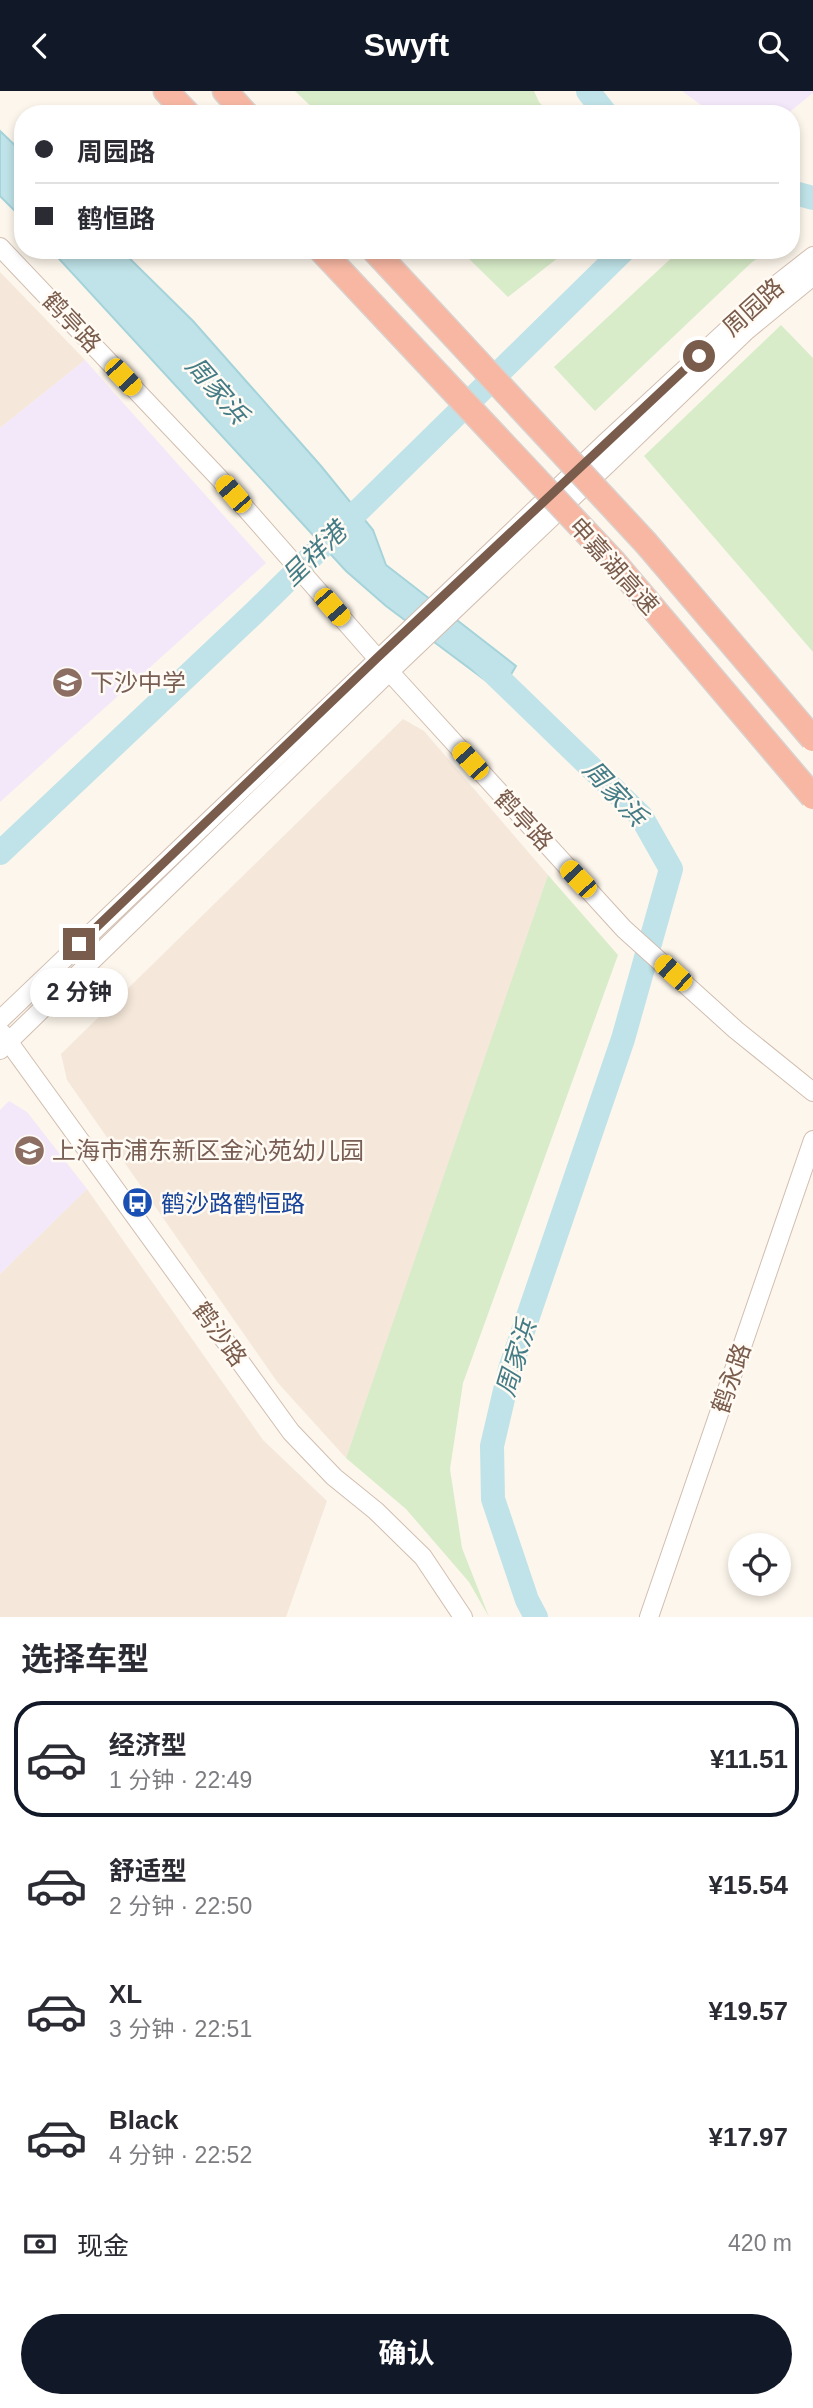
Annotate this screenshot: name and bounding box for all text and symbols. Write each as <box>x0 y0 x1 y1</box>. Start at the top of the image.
icon: back <box>21 27 59 65</box>
text: Swyft <box>364 27 449 63</box>
icon: search <box>754 27 792 65</box>
text: 周园路 <box>77 137 155 167</box>
text: 鹤恒路 <box>77 204 155 234</box>
street label: 周园路 <box>717 273 789 341</box>
street label: 鹤亭路 <box>38 286 106 358</box>
route start <box>683 340 715 372</box>
water label: 周家浜 <box>180 351 255 431</box>
car <box>101 354 146 400</box>
car <box>212 471 255 517</box>
street label: 申嘉湖高速 <box>564 512 664 620</box>
water label: 呈祥港 <box>276 513 355 592</box>
car <box>311 584 354 630</box>
school or university icon: 下沙中学 <box>50 665 84 699</box>
place label: 下沙中学 <box>90 669 186 696</box>
car <box>449 738 492 784</box>
water label: 周家浜 <box>577 754 654 833</box>
street label: 鹤亭路 <box>490 784 558 856</box>
car <box>556 856 601 902</box>
route end <box>63 928 95 960</box>
car <box>651 951 696 995</box>
callout: 2 分钟 <box>30 969 128 1017</box>
text: 2 分钟 <box>46 979 112 1005</box>
school or university icon: 上海市浦东新区金沁苑幼儿园 <box>12 1133 46 1167</box>
place label: 上海市浦东新区金沁苑幼儿园 <box>52 1137 364 1164</box>
bus stop icon: 鹤沙路鹤恒路 <box>121 1186 155 1220</box>
place label: 鹤沙路鹤恒路 <box>161 1190 305 1217</box>
street label: 鹤沙路 <box>188 1297 252 1371</box>
water label: 周家浜 <box>490 1314 542 1400</box>
street label: 鹤永路 <box>707 1340 755 1416</box>
map controls <box>728 1533 791 1596</box>
button: locate <box>728 1533 791 1596</box>
text: 选择车型 <box>21 1641 149 1677</box>
icon: car <box>25 1728 88 1791</box>
text: 经济型 <box>109 1730 187 1760</box>
text: ¥11.51 <box>710 1744 788 1774</box>
text: 1 分钟 · 22:49 <box>109 1767 252 1793</box>
icon: car <box>25 1854 88 1917</box>
text: 舒适型 <box>109 1856 187 1886</box>
text: ¥15.54 <box>708 1870 788 1900</box>
text: 2 分钟 · 22:50 <box>109 1893 252 1919</box>
text: XL <box>109 1979 142 2009</box>
icon: car <box>25 1980 88 2043</box>
text: ¥19.57 <box>708 1996 788 2026</box>
text: 3 分钟 · 22:51 <box>109 2016 252 2042</box>
text: Black <box>109 2105 178 2135</box>
icon: car <box>25 2106 88 2169</box>
text: ¥17.97 <box>708 2122 788 2152</box>
text: 4 分钟 · 22:52 <box>109 2142 252 2168</box>
icon: cash <box>21 2225 59 2263</box>
text: 420 m <box>728 2230 792 2256</box>
text: 现金 <box>77 2231 129 2261</box>
button: 确认 <box>21 2314 792 2394</box>

